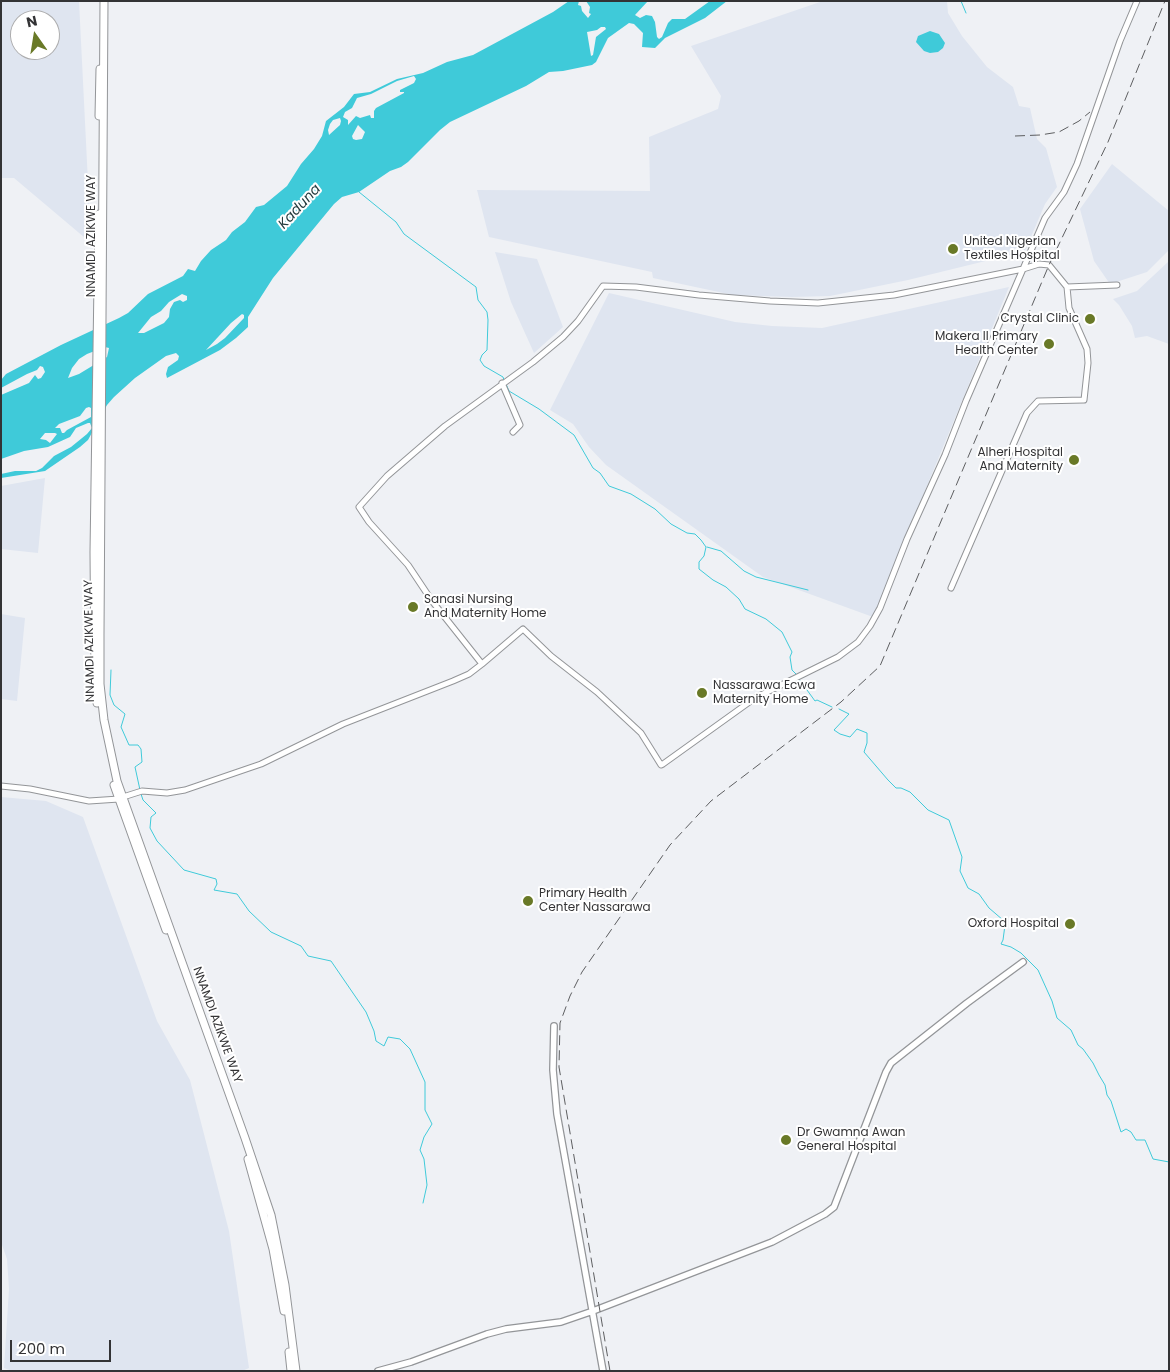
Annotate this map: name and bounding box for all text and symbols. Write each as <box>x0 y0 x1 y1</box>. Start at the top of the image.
north arrow <box>10 10 60 60</box>
text: N <box>24 10 39 32</box>
street label: NNAMDI AZIKWE WAY <box>85 175 99 297</box>
water label: Kaduna <box>275 181 325 233</box>
place label: United Nigerian Textiles Hospital <box>964 235 1060 263</box>
marker: United Nigerian Textiles Hospital <box>946 242 960 256</box>
place label: Crystal Clinic <box>1001 312 1079 326</box>
marker: Crystal Clinic <box>1083 312 1097 326</box>
place label: Makera II Primary Health Center <box>935 330 1038 358</box>
marker: Makera II Primary Health Center <box>1042 337 1056 351</box>
place label: Alheri Hospital And Maternity <box>977 446 1063 474</box>
marker: Alheri Hospital And Maternity <box>1067 453 1081 467</box>
street label: NNAMDI AZIKWE WAY <box>82 580 98 702</box>
place label: Sanasi Nursing And Maternity Home <box>424 593 547 621</box>
marker: Sanasi Nursing And Maternity Home <box>406 600 420 614</box>
place label: Nassarawa Ecwa Maternity Home <box>713 679 815 707</box>
marker: Nassarawa Ecwa Maternity Home <box>695 686 709 700</box>
place label: Primary Health Center Nassarawa <box>539 887 651 915</box>
marker: Primary Health Center Nassarawa <box>521 894 535 908</box>
place label: Oxford Hospital <box>968 917 1059 931</box>
marker: Oxford Hospital <box>1063 917 1077 931</box>
street label: NNAMDI AZIKWE WAY <box>189 965 245 1085</box>
place label: Dr Gwamna Awan General Hospital <box>797 1126 906 1154</box>
marker: Dr Gwamna Awan General Hospital <box>779 1133 793 1147</box>
scale bar <box>12 1330 114 1362</box>
text: 200 m <box>18 1338 65 1359</box>

